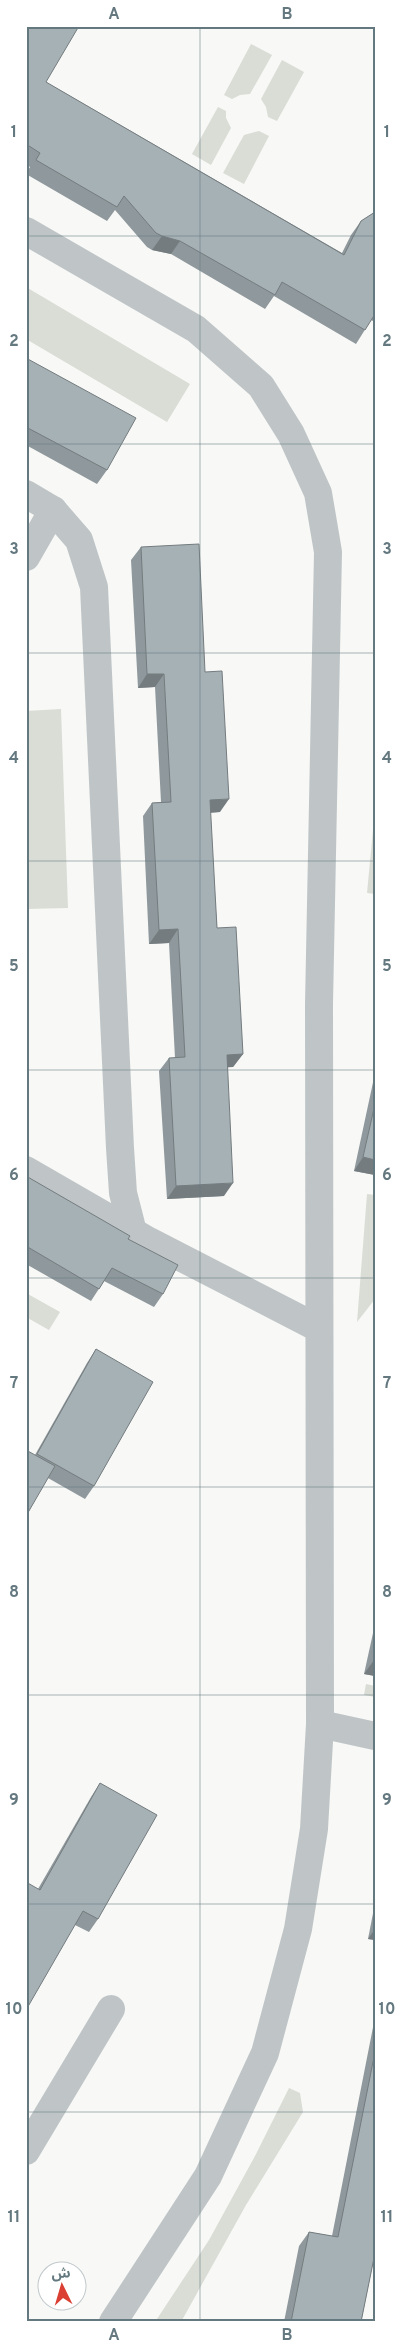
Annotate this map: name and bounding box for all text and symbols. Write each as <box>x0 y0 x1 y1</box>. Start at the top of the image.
text: A <box>108 5 120 25</box>
text: B <box>281 5 293 25</box>
text: 1 <box>11 123 17 143</box>
text: 1 <box>384 123 390 143</box>
text: 2 <box>9 332 19 352</box>
text: 2 <box>382 332 392 352</box>
text: 3 <box>9 540 19 560</box>
text: 3 <box>382 540 392 560</box>
text: 4 <box>9 749 19 769</box>
text: 4 <box>382 749 392 769</box>
text: 5 <box>9 957 19 977</box>
text: 5 <box>382 957 392 977</box>
text: 6 <box>9 1166 19 1186</box>
text: 6 <box>382 1166 392 1186</box>
text: 7 <box>10 1374 18 1394</box>
text: 7 <box>383 1374 391 1394</box>
text: 8 <box>9 1583 19 1603</box>
text: 8 <box>382 1583 392 1603</box>
text: 9 <box>9 1791 19 1811</box>
text: 9 <box>382 1791 392 1811</box>
text: 10 <box>6 2000 22 2020</box>
text: 10 <box>379 2000 395 2020</box>
text: 11 <box>8 2208 20 2228</box>
text: 11 <box>381 2208 393 2228</box>
north arrow <box>38 2260 88 2310</box>
text: ش <box>51 2265 71 2284</box>
text: A <box>108 2326 120 2346</box>
text: B <box>281 2326 293 2346</box>

